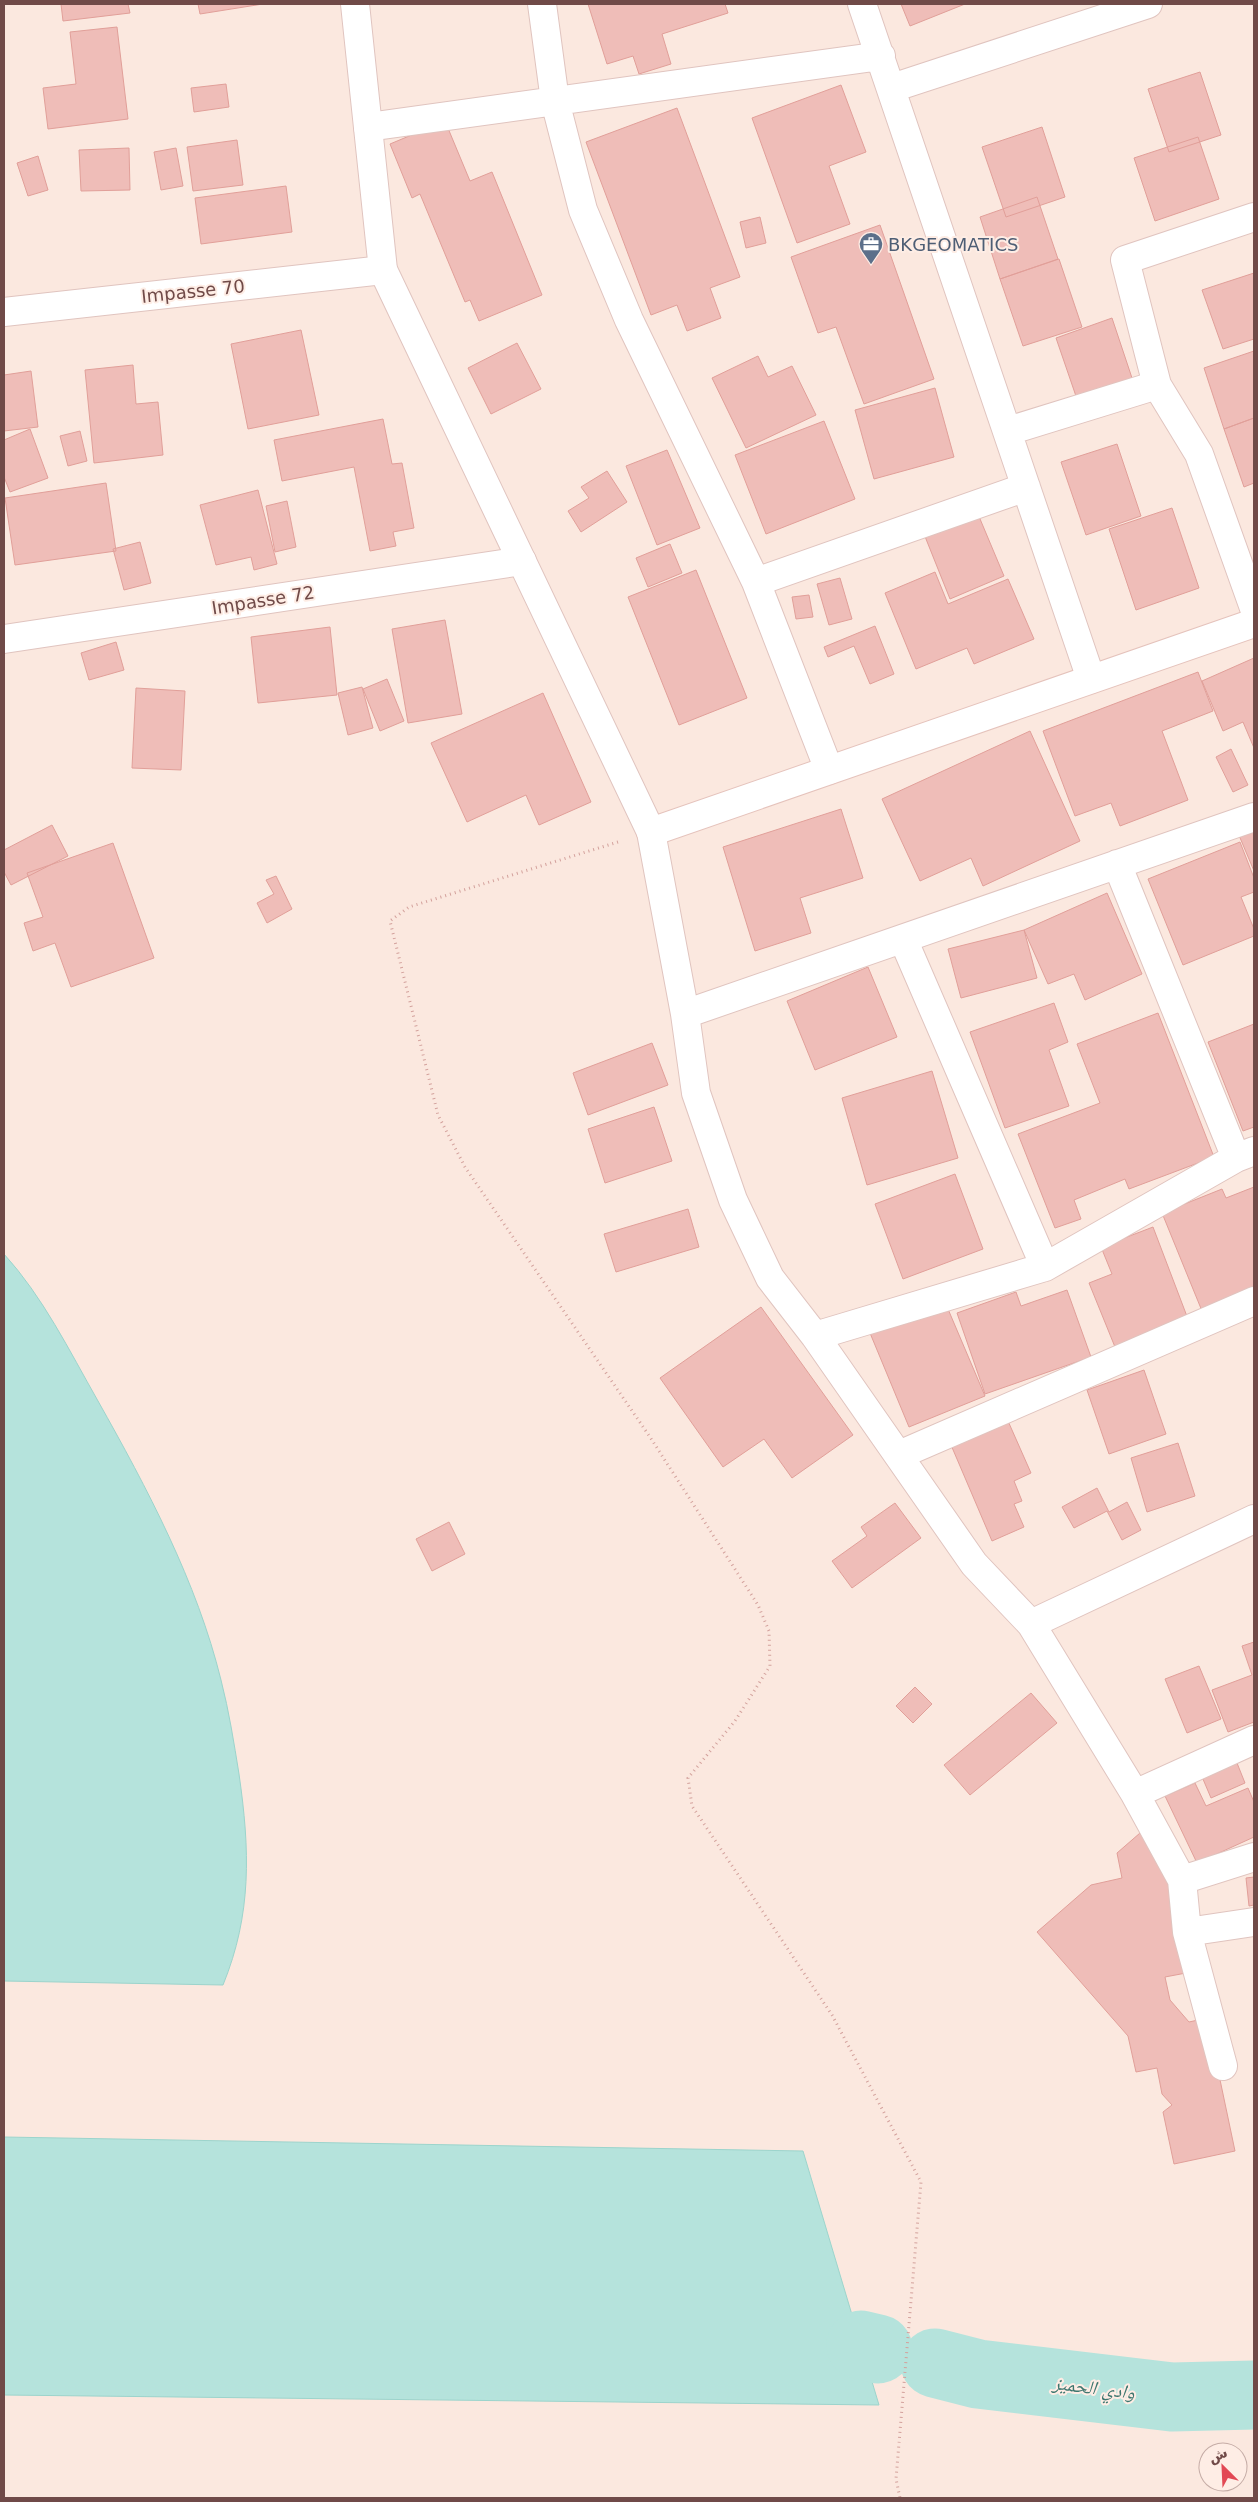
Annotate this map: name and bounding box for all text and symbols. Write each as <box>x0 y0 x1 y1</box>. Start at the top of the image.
office icon: BKGEOMATICS <box>858 231 884 265</box>
place label: BKGEOMATICS <box>888 234 1018 255</box>
street label: Impasse 70 <box>140 275 246 307</box>
street label: Impasse 72 <box>210 582 316 618</box>
water label: وادي الحميز <box>1049 2371 1136 2408</box>
north arrow <box>1198 2442 1248 2492</box>
text: ش <box>1206 2444 1230 2466</box>

